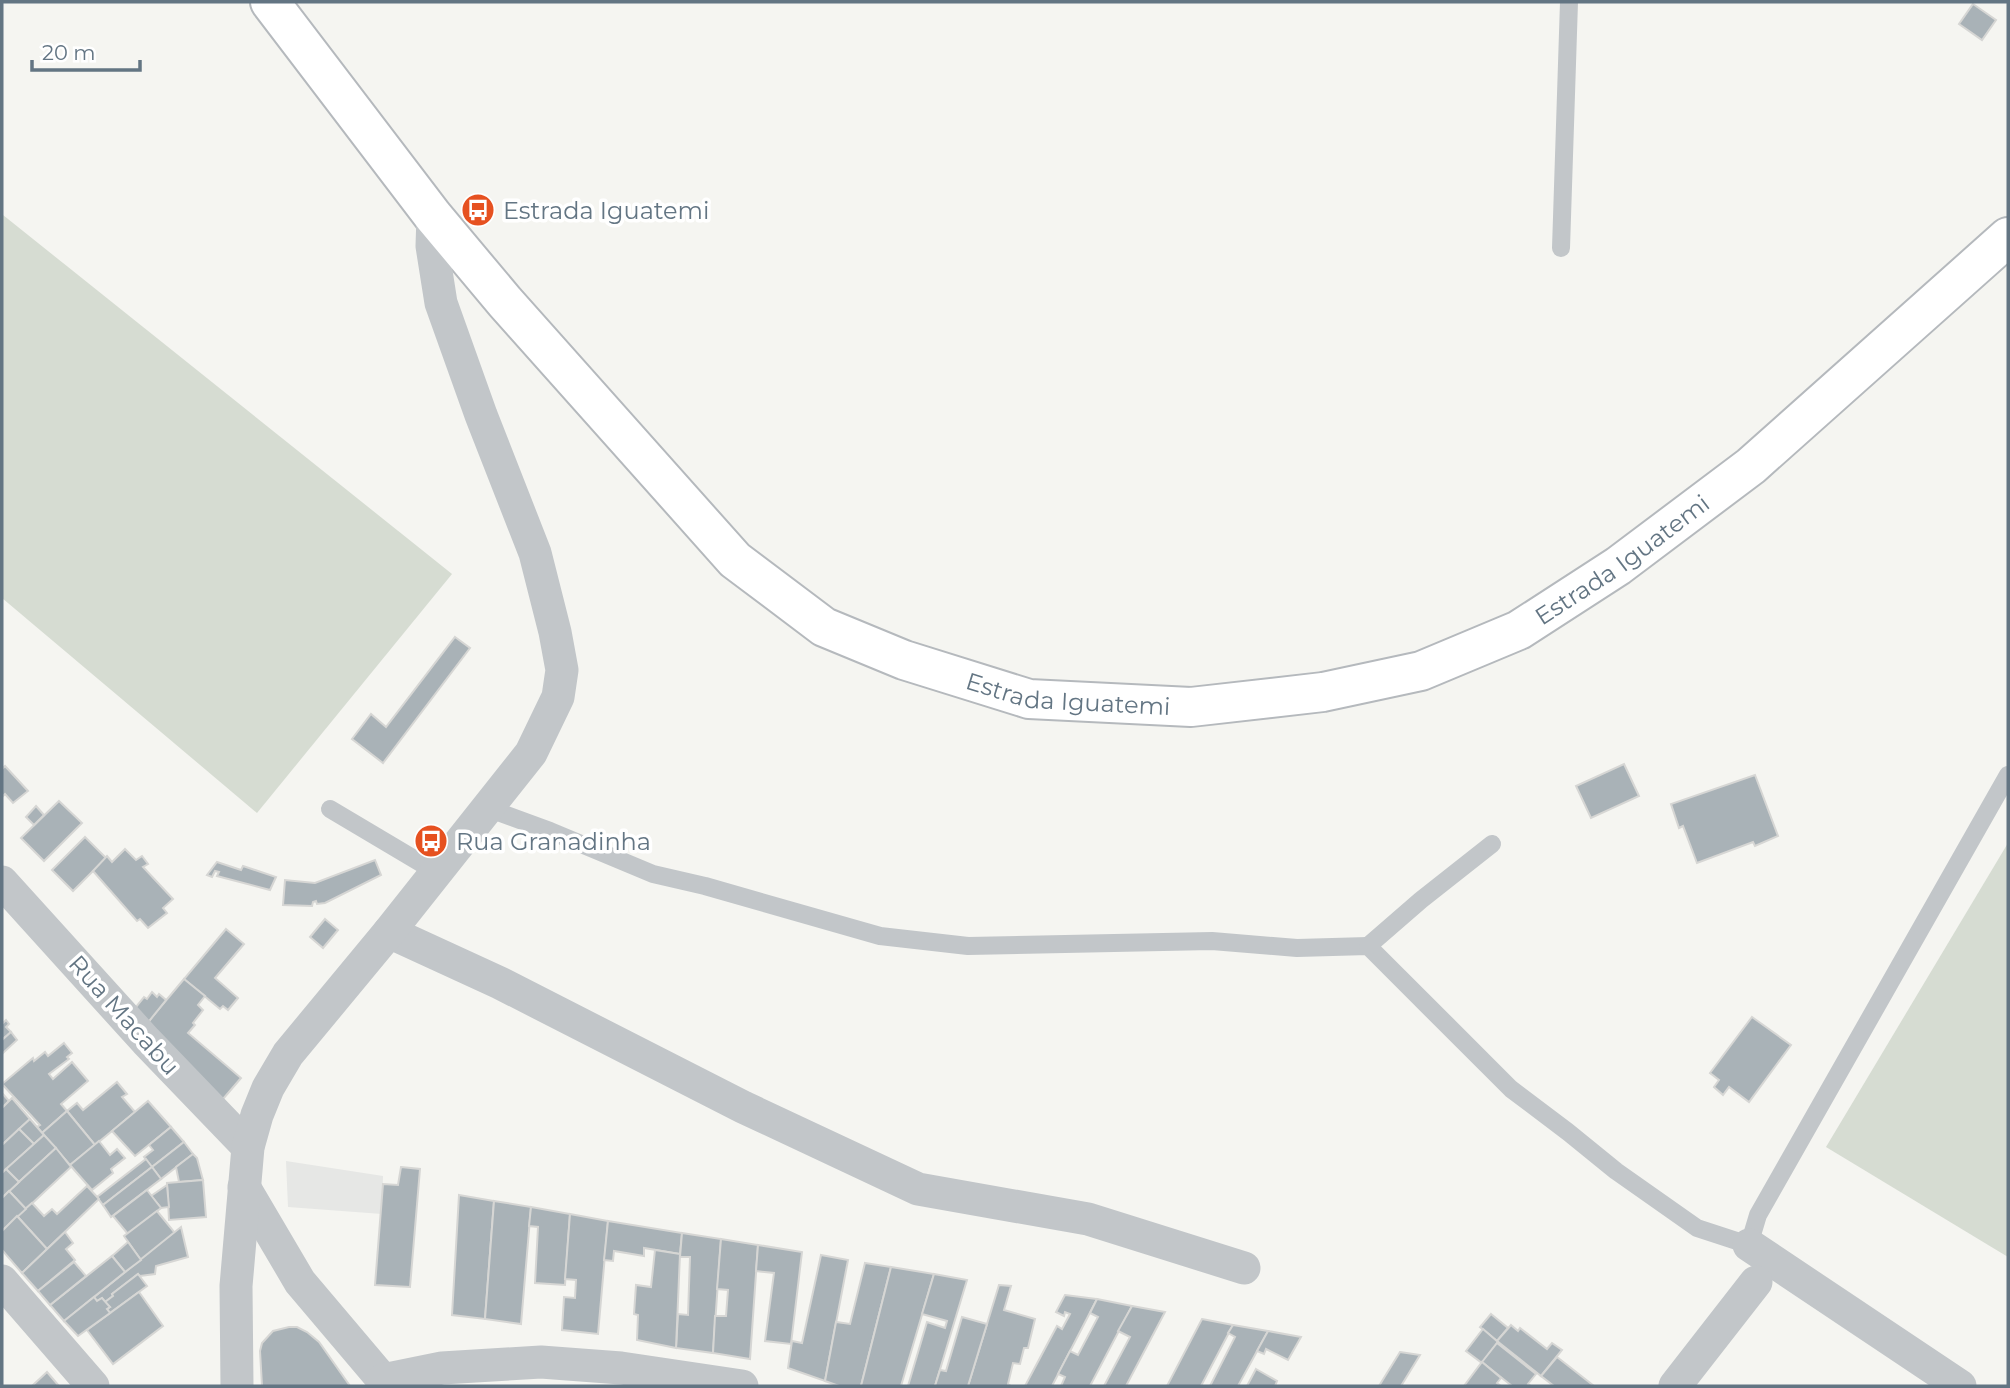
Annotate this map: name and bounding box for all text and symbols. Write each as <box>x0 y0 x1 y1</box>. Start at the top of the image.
scale bar <box>32 28 140 72</box>
text: 20 m <box>42 40 96 65</box>
bus stop icon: Estrada Iguatemi <box>459 191 497 229</box>
place label: Estrada Iguatemi <box>503 196 710 225</box>
street label: Estrada Iguatemi <box>1529 488 1715 631</box>
street label: Estrada Iguatemi <box>963 666 1171 720</box>
bus stop icon: Rua Granadinha <box>412 822 450 860</box>
place label: Rua Granadinha <box>456 827 651 856</box>
street label: Rua Macabu <box>63 949 185 1081</box>

